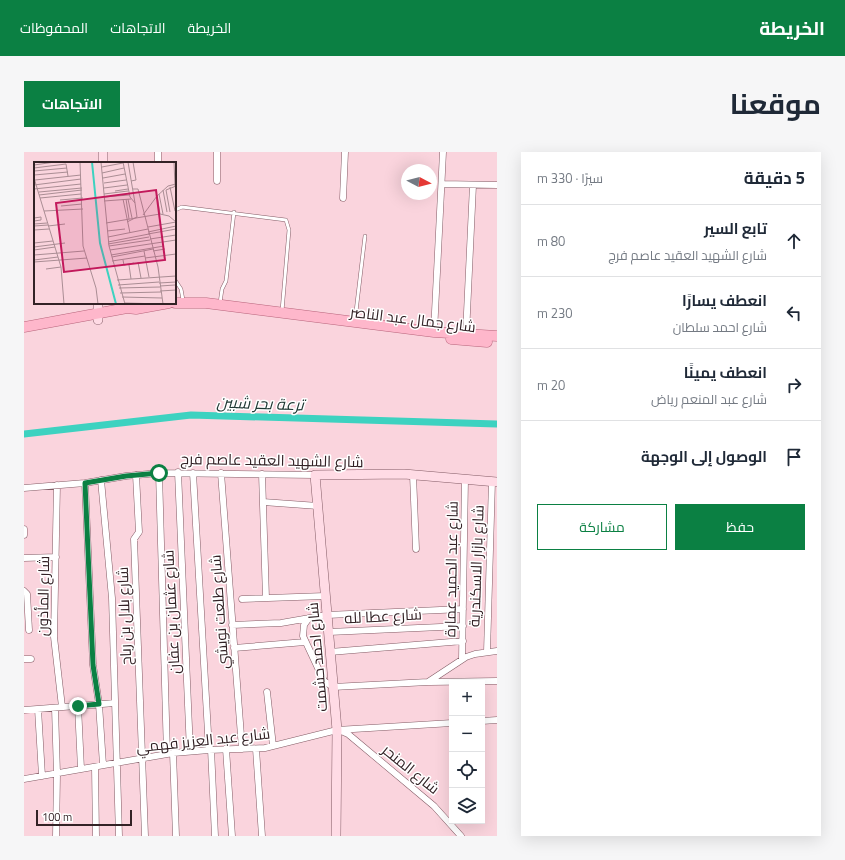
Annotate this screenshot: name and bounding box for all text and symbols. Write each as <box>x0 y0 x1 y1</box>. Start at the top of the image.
text: الخريطة <box>759 13 825 42</box>
text: المحفوظات <box>20 17 88 38</box>
text: الاتجاهات <box>110 17 166 38</box>
text: الخريطة <box>188 17 231 38</box>
button: الاتجاهات <box>24 81 120 127</box>
text: موقعنا <box>730 82 821 125</box>
inset map <box>34 162 176 304</box>
north arrow <box>401 164 437 200</box>
text: 5 دقيقة <box>744 165 805 191</box>
text: سيرًا · 330 m <box>537 168 603 188</box>
text: تابع السير <box>704 217 767 240</box>
icon: ahead <box>783 230 805 252</box>
text: 80 m <box>537 231 565 251</box>
text: شارع الشهيد العقيد عاصم فرج <box>608 245 767 265</box>
text: انعطف يسارًا <box>682 289 767 312</box>
street label: شارع جمال عبد الناصر <box>348 300 477 338</box>
icon: left <box>783 302 805 324</box>
text: 230 m <box>537 303 573 323</box>
text: شارع احمد سلطان <box>673 317 767 337</box>
text: انعطف يمينًا <box>684 361 767 384</box>
icon: right <box>783 374 805 396</box>
text: 20 m <box>537 375 565 395</box>
water label: ترعة بحر شبين <box>216 389 307 417</box>
text: شارع عبد المنعم رياض <box>651 389 767 409</box>
text: الوصول إلى الوجهة <box>641 445 767 468</box>
icon: arrive <box>783 446 805 468</box>
street label: شارع الشهيد العقيد عاصم فرج <box>180 447 364 473</box>
route start <box>150 464 168 482</box>
street label: شارع عبد الحميد عمارة <box>438 501 464 637</box>
button: مشاركة <box>537 504 667 550</box>
button: حفظ <box>675 504 805 550</box>
street label: شارع بازار الاسكندرية <box>462 505 490 627</box>
street label: شارع عثمان بن عفان <box>156 549 186 675</box>
street label: شارع طلعت نويشي <box>204 554 235 670</box>
street label: شارع المأذون <box>31 556 55 636</box>
street label: شارع بلال بن رباح <box>111 566 137 666</box>
street label: شارع احمد حشمت <box>301 601 333 713</box>
street label: شارع عطا لله <box>344 602 422 630</box>
map controls <box>449 680 485 824</box>
button: + <box>449 680 485 716</box>
route end <box>69 697 87 715</box>
button: − <box>449 716 485 752</box>
street label: شارع عبد العزيز فهمي <box>135 722 271 759</box>
street label: شارع المنحر <box>376 738 445 800</box>
button: locate <box>449 752 485 788</box>
button: layers <box>449 788 485 824</box>
scale bar <box>36 808 132 827</box>
text: 100 m <box>42 809 72 825</box>

